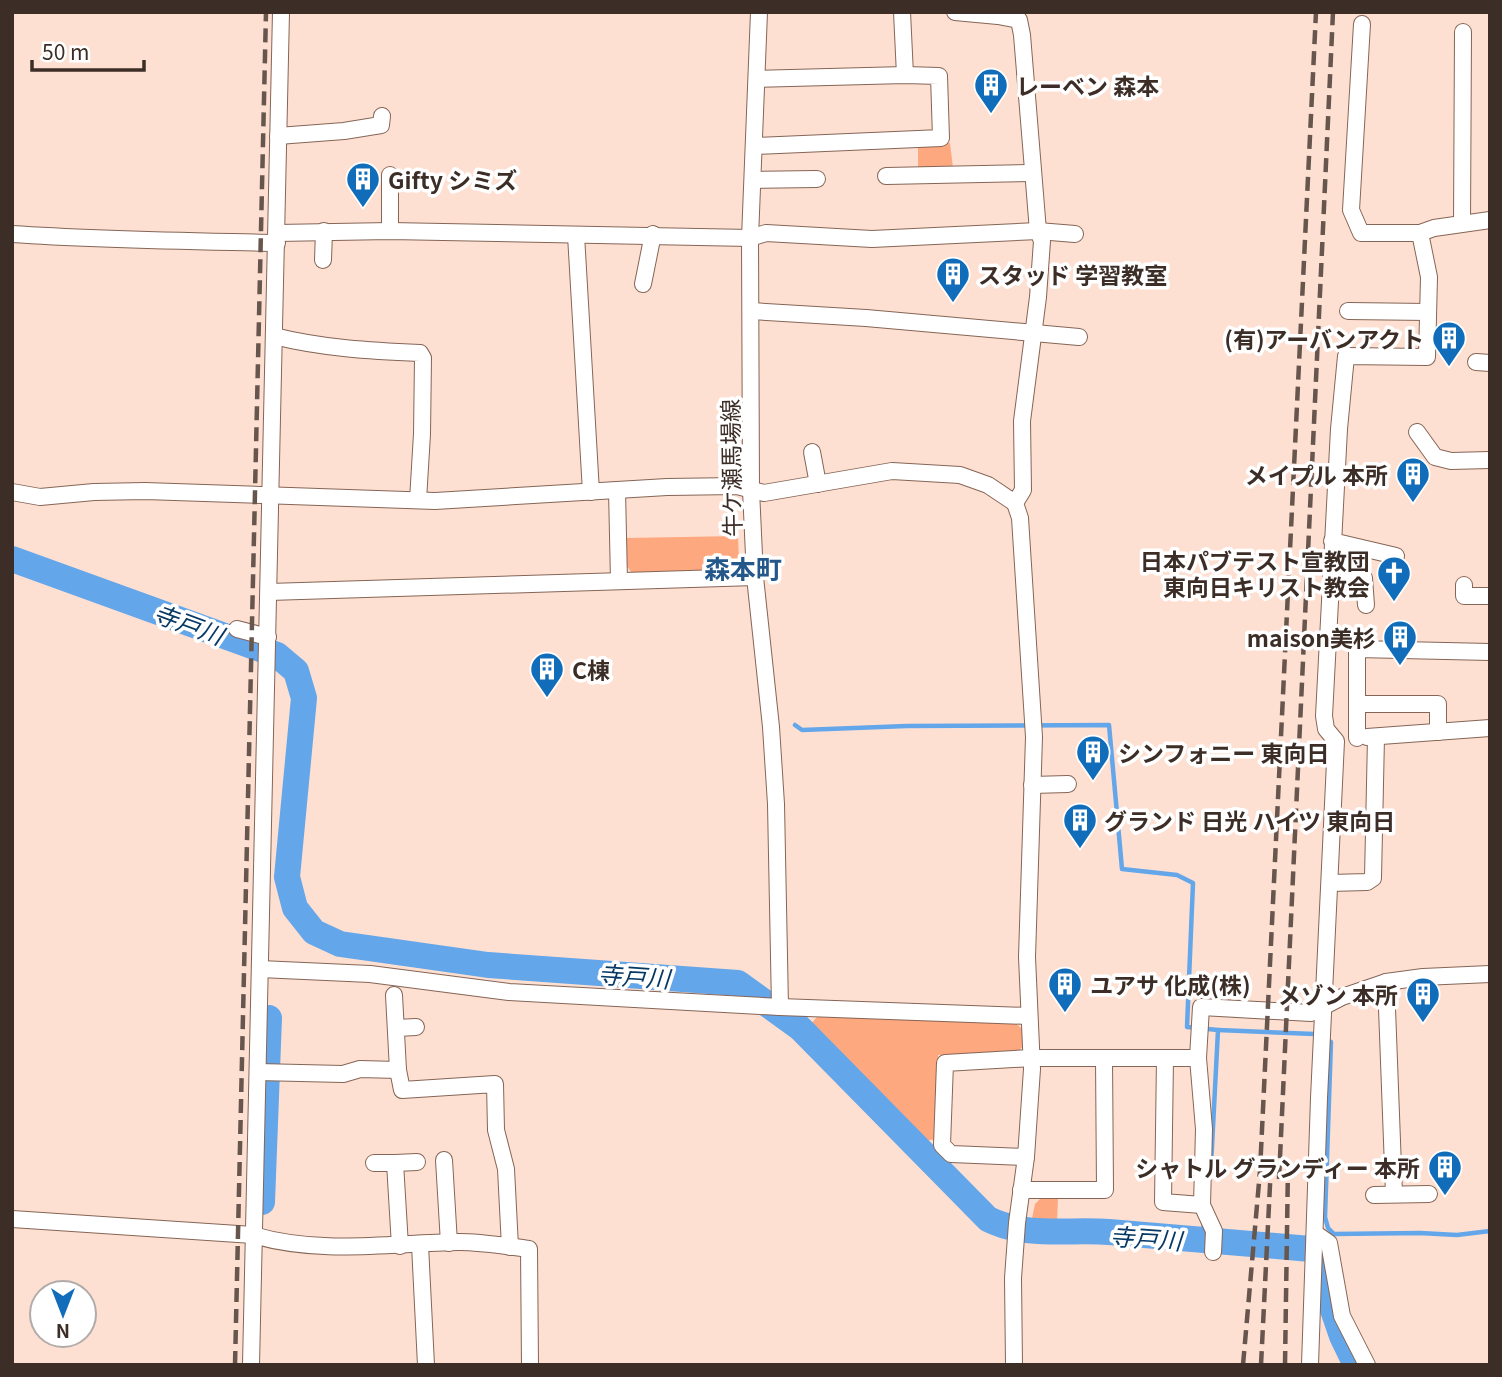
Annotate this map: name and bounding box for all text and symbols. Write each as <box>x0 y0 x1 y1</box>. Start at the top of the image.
scale bar <box>32 28 144 72</box>
text: 50 m <box>42 36 89 66</box>
building icon: レーベン 森本 <box>972 66 1010 115</box>
place label: レーベン 森本 <box>1016 68 1159 102</box>
building icon: Gifty シミズ <box>344 160 382 209</box>
place label: Gifty シミズ <box>388 162 517 196</box>
building icon: スタッド 学習教室 <box>934 255 972 304</box>
place label: スタッド 学習教室 <box>978 257 1167 291</box>
building icon: (有)アーバンアクト <box>1430 319 1468 368</box>
place label: (有)アーバンアクト <box>1224 321 1424 355</box>
street label: 牛ケ瀬馬場線 <box>712 399 748 537</box>
building icon: メイプル 本所 <box>1394 455 1432 504</box>
place label: メイプル 本所 <box>1245 457 1388 491</box>
place label: 日本パブテスト宣教団 東向日キリスト教会 <box>1140 543 1370 603</box>
district label: 森本町 <box>704 549 782 586</box>
church icon: 日本パブテスト宣教団 東向日キリスト教会 <box>1375 554 1413 603</box>
water label: 寺戸川 <box>149 594 232 653</box>
building icon: maison美杉 <box>1381 618 1419 667</box>
place label: maison美杉 <box>1247 620 1376 654</box>
building icon: C棟 <box>528 650 566 699</box>
place label: C棟 <box>572 652 610 686</box>
building icon: シンフォニー 東向日 <box>1074 733 1112 782</box>
place label: シンフォニー 東向日 <box>1118 735 1330 769</box>
building icon: グランド 日光 ハイツ 東向日 <box>1061 801 1099 850</box>
place label: グランド 日光 ハイツ 東向日 <box>1104 803 1395 837</box>
water label: 寺戸川 <box>597 955 674 995</box>
building icon: ユアサ 化成(株) <box>1046 965 1084 1014</box>
place label: ユアサ 化成(株) <box>1090 967 1251 1001</box>
building icon: メゾン 本所 <box>1404 975 1442 1024</box>
place label: メゾン 本所 <box>1278 977 1398 1011</box>
building icon: シャトル グランディー 本所 <box>1426 1148 1464 1197</box>
place label: シャトル グランディー 本所 <box>1135 1150 1420 1184</box>
water label: 寺戸川 <box>1109 1217 1186 1257</box>
north arrow <box>28 1279 98 1349</box>
text: N <box>56 1319 70 1346</box>

